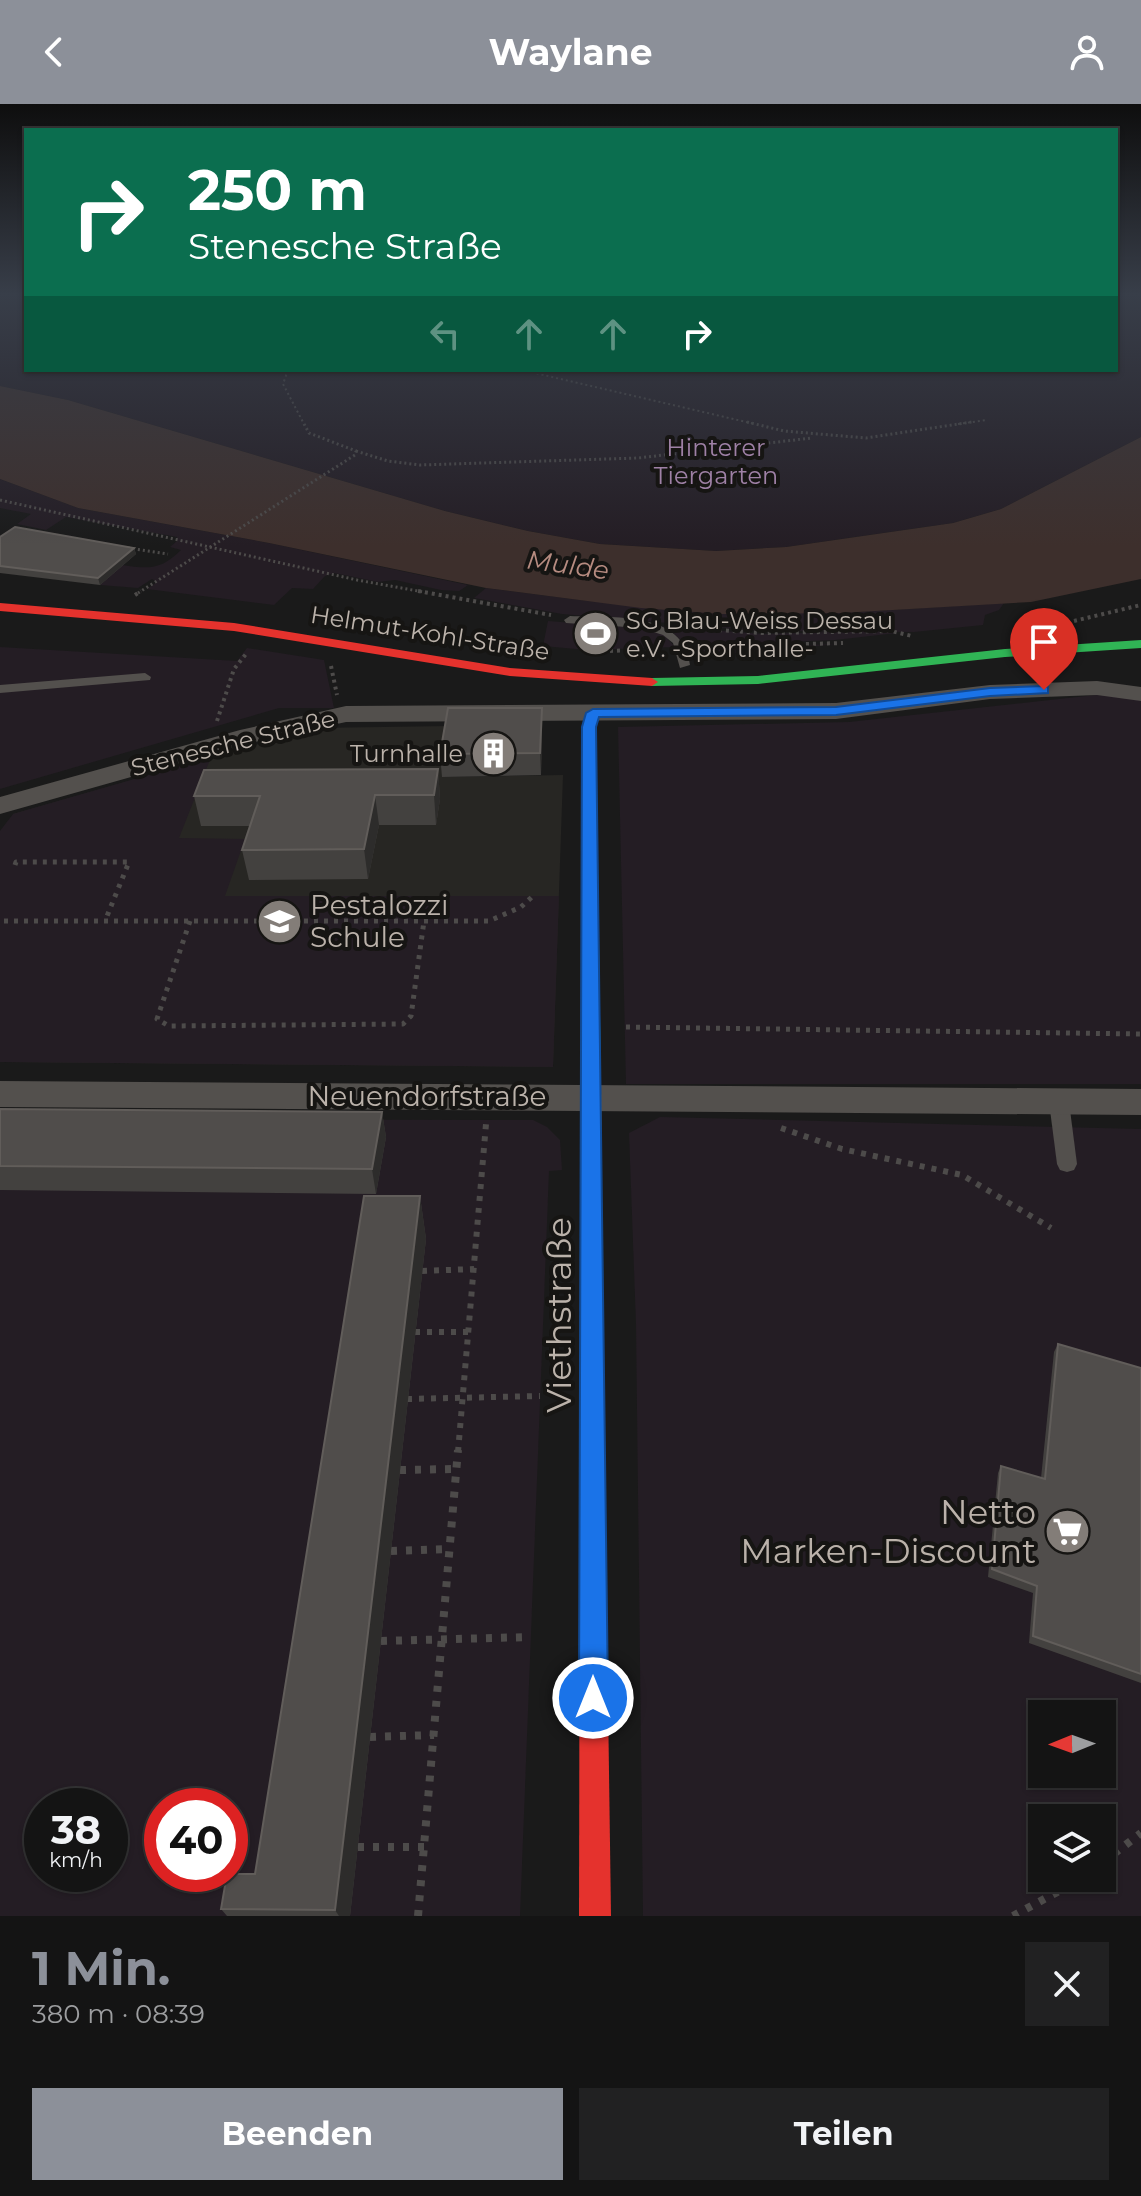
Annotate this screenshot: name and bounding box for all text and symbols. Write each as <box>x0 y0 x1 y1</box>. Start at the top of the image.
icon: back <box>32 30 76 74</box>
text: Waylane <box>488 30 653 74</box>
icon: person <box>1065 30 1109 74</box>
text: 250 m <box>188 156 367 224</box>
icon: right <box>56 160 160 264</box>
text: Stenesche Straße <box>188 224 502 268</box>
icon: left <box>423 312 467 356</box>
icon: ahead <box>507 312 551 356</box>
icon: ahead <box>591 312 635 356</box>
icon: right <box>675 312 719 356</box>
park label: Hinterer Tiergarten <box>654 433 778 490</box>
water label: Mulde <box>525 543 611 587</box>
street label: Helmut-Kohl-Straße <box>308 600 552 666</box>
place label: SG Blau-Weiss Dessau e.V. -Sporthalle- <box>626 606 893 663</box>
pin <box>1010 608 1078 690</box>
sports icon: SG Blau-Weiss Dessau e.V. -Sporthalle- <box>571 610 619 658</box>
icon: arrive <box>1022 620 1066 664</box>
street label: Stenesche Straße <box>128 704 338 782</box>
building icon: Turnhalle <box>470 729 518 777</box>
place label: Turnhalle <box>350 739 463 768</box>
place label: Pestalozzi Schule <box>310 888 449 954</box>
school or university icon: Pestalozzi Schule <box>255 897 303 945</box>
street label: Neuendorfstraße <box>308 1079 546 1113</box>
street label: Viethstraße <box>538 1217 580 1413</box>
place label: Netto Marken-Discount <box>740 1491 1036 1572</box>
supermarket icon: Netto Marken-Discount <box>1043 1508 1091 1556</box>
position arrow <box>551 1656 635 1740</box>
north arrow <box>1028 1700 1116 1788</box>
map controls <box>1028 1700 1116 1892</box>
speed limit sign: 40 <box>144 1788 248 1892</box>
button: layers <box>1028 1804 1116 1892</box>
text: 38 <box>51 1805 101 1854</box>
text: km/h <box>49 1848 103 1872</box>
text: 1 Min. <box>32 1939 170 1997</box>
button: close <box>1025 1942 1109 2026</box>
text: 380 m · 08:39 <box>32 1998 205 2030</box>
button: Beenden <box>32 2088 563 2180</box>
button: Teilen <box>579 2088 1109 2180</box>

